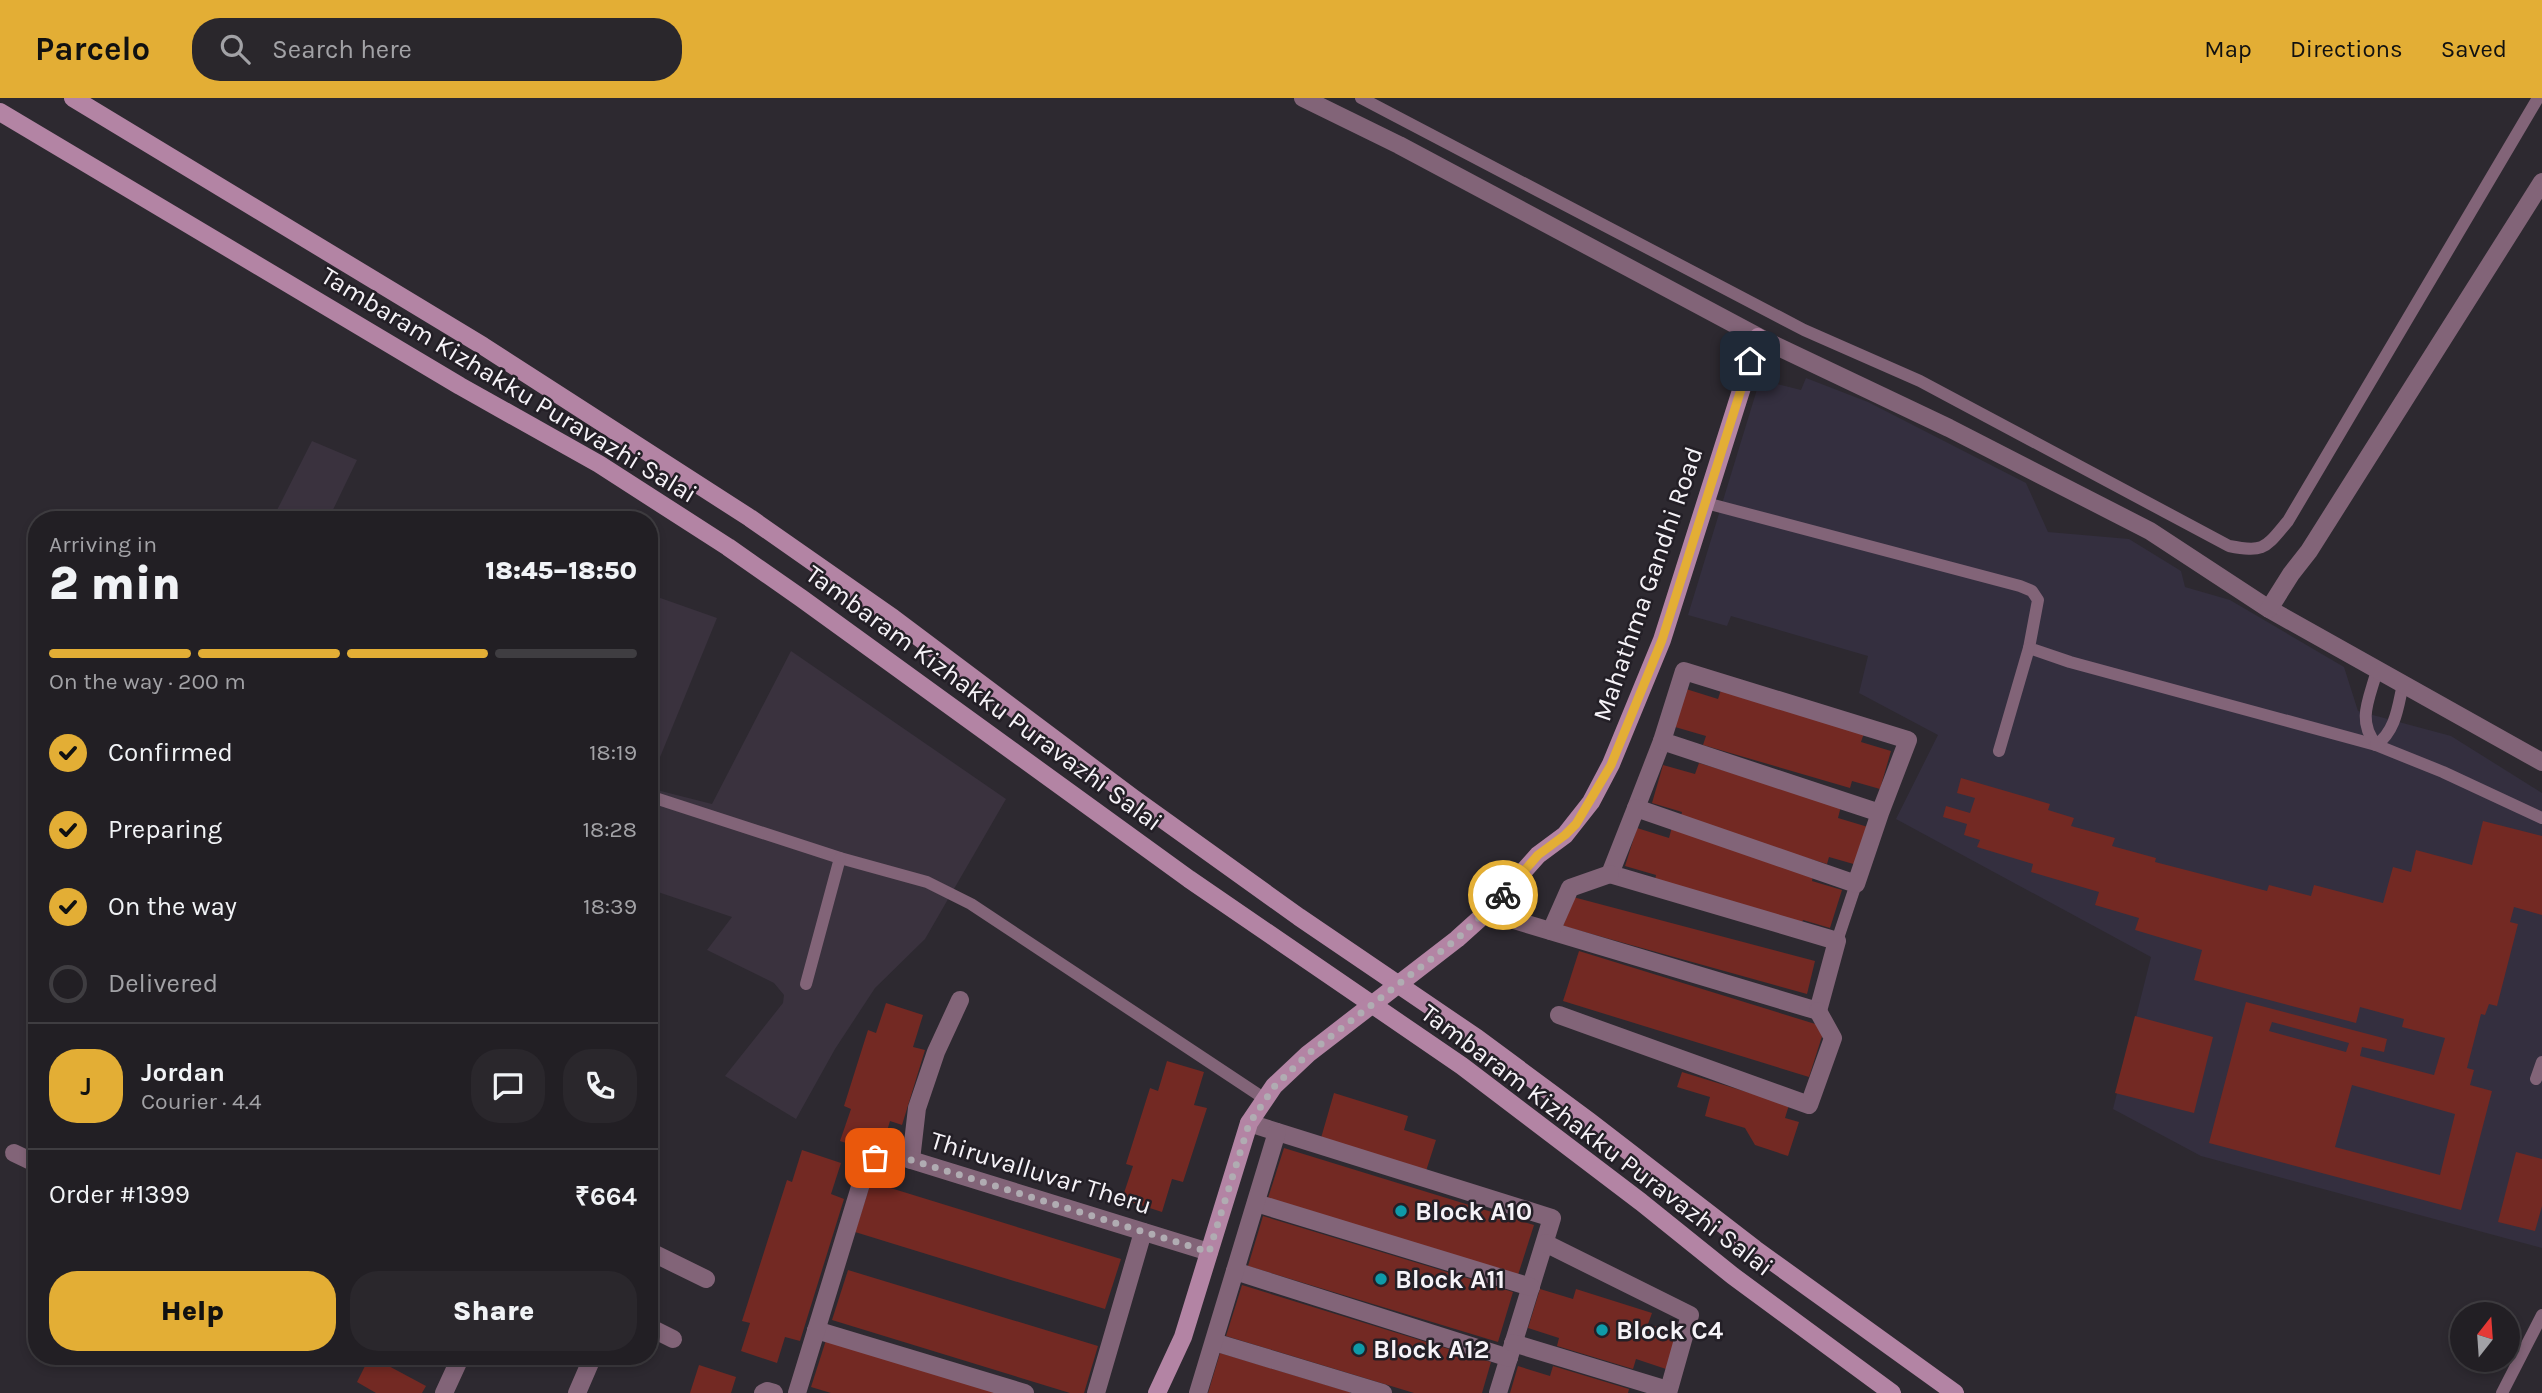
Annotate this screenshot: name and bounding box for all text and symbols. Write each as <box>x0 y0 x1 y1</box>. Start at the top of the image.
search box <box>192 18 682 81</box>
text: Parcelo <box>35 30 150 68</box>
icon: search <box>216 30 254 68</box>
text: Search here <box>272 34 412 65</box>
text: Map <box>2204 35 2252 63</box>
text: Directions <box>2290 35 2403 63</box>
text: Saved <box>2441 35 2507 63</box>
street label: Tambaram Kizhakku Puravazhi Salai <box>315 260 703 510</box>
pin <box>1720 331 1780 391</box>
icon: home <box>1731 342 1769 380</box>
street label: Mahathma Gandhi Road <box>1586 443 1710 725</box>
text: Arriving in <box>49 531 157 558</box>
text: 18:45–18:50 <box>485 555 637 586</box>
text: 2 min <box>49 557 181 611</box>
street label: Tambaram Kizhakku Puravazhi Salai <box>800 558 1168 838</box>
text: On the way · 200 m <box>49 668 246 695</box>
icon: check <box>49 734 87 772</box>
text: Confirmed <box>108 737 233 768</box>
text: 18:19 <box>589 739 637 766</box>
icon: check <box>49 811 87 849</box>
text: Preparing <box>108 814 222 845</box>
text: 18:28 <box>583 816 637 843</box>
courier <box>1468 860 1538 930</box>
icon: bike <box>1484 876 1522 914</box>
icon: check <box>49 888 87 926</box>
text: On the way <box>108 891 237 922</box>
text: 18:39 <box>583 893 637 920</box>
text: Delivered <box>108 968 218 999</box>
street label: Tambaram Kizhakku Puravazhi Salai <box>1415 997 1779 1283</box>
button: chat <box>471 1049 545 1123</box>
button: phone <box>563 1049 637 1123</box>
text: Jordan <box>141 1057 225 1088</box>
text: J <box>80 1071 92 1102</box>
text: Courier · 4.4 <box>141 1088 262 1115</box>
street label: Thiruvalluvar Theru <box>927 1125 1155 1221</box>
pin <box>845 1128 905 1188</box>
icon: bag <box>856 1139 894 1177</box>
text: Order #1399 <box>49 1179 190 1210</box>
text: ₹664 <box>575 1181 637 1212</box>
place label: Block A10 <box>1415 1196 1532 1227</box>
marker: Block A10 <box>1393 1203 1409 1219</box>
place label: Block A11 <box>1395 1264 1505 1295</box>
button: Help <box>49 1271 336 1351</box>
button: Share <box>350 1271 637 1351</box>
marker: Block A11 <box>1373 1271 1389 1287</box>
north arrow <box>2450 1302 2520 1372</box>
map controls <box>2450 1302 2520 1372</box>
place label: Block C4 <box>1616 1315 1724 1346</box>
marker: Block C4 <box>1594 1322 1610 1338</box>
place label: Block A12 <box>1373 1334 1489 1365</box>
marker: Block A12 <box>1351 1341 1367 1357</box>

